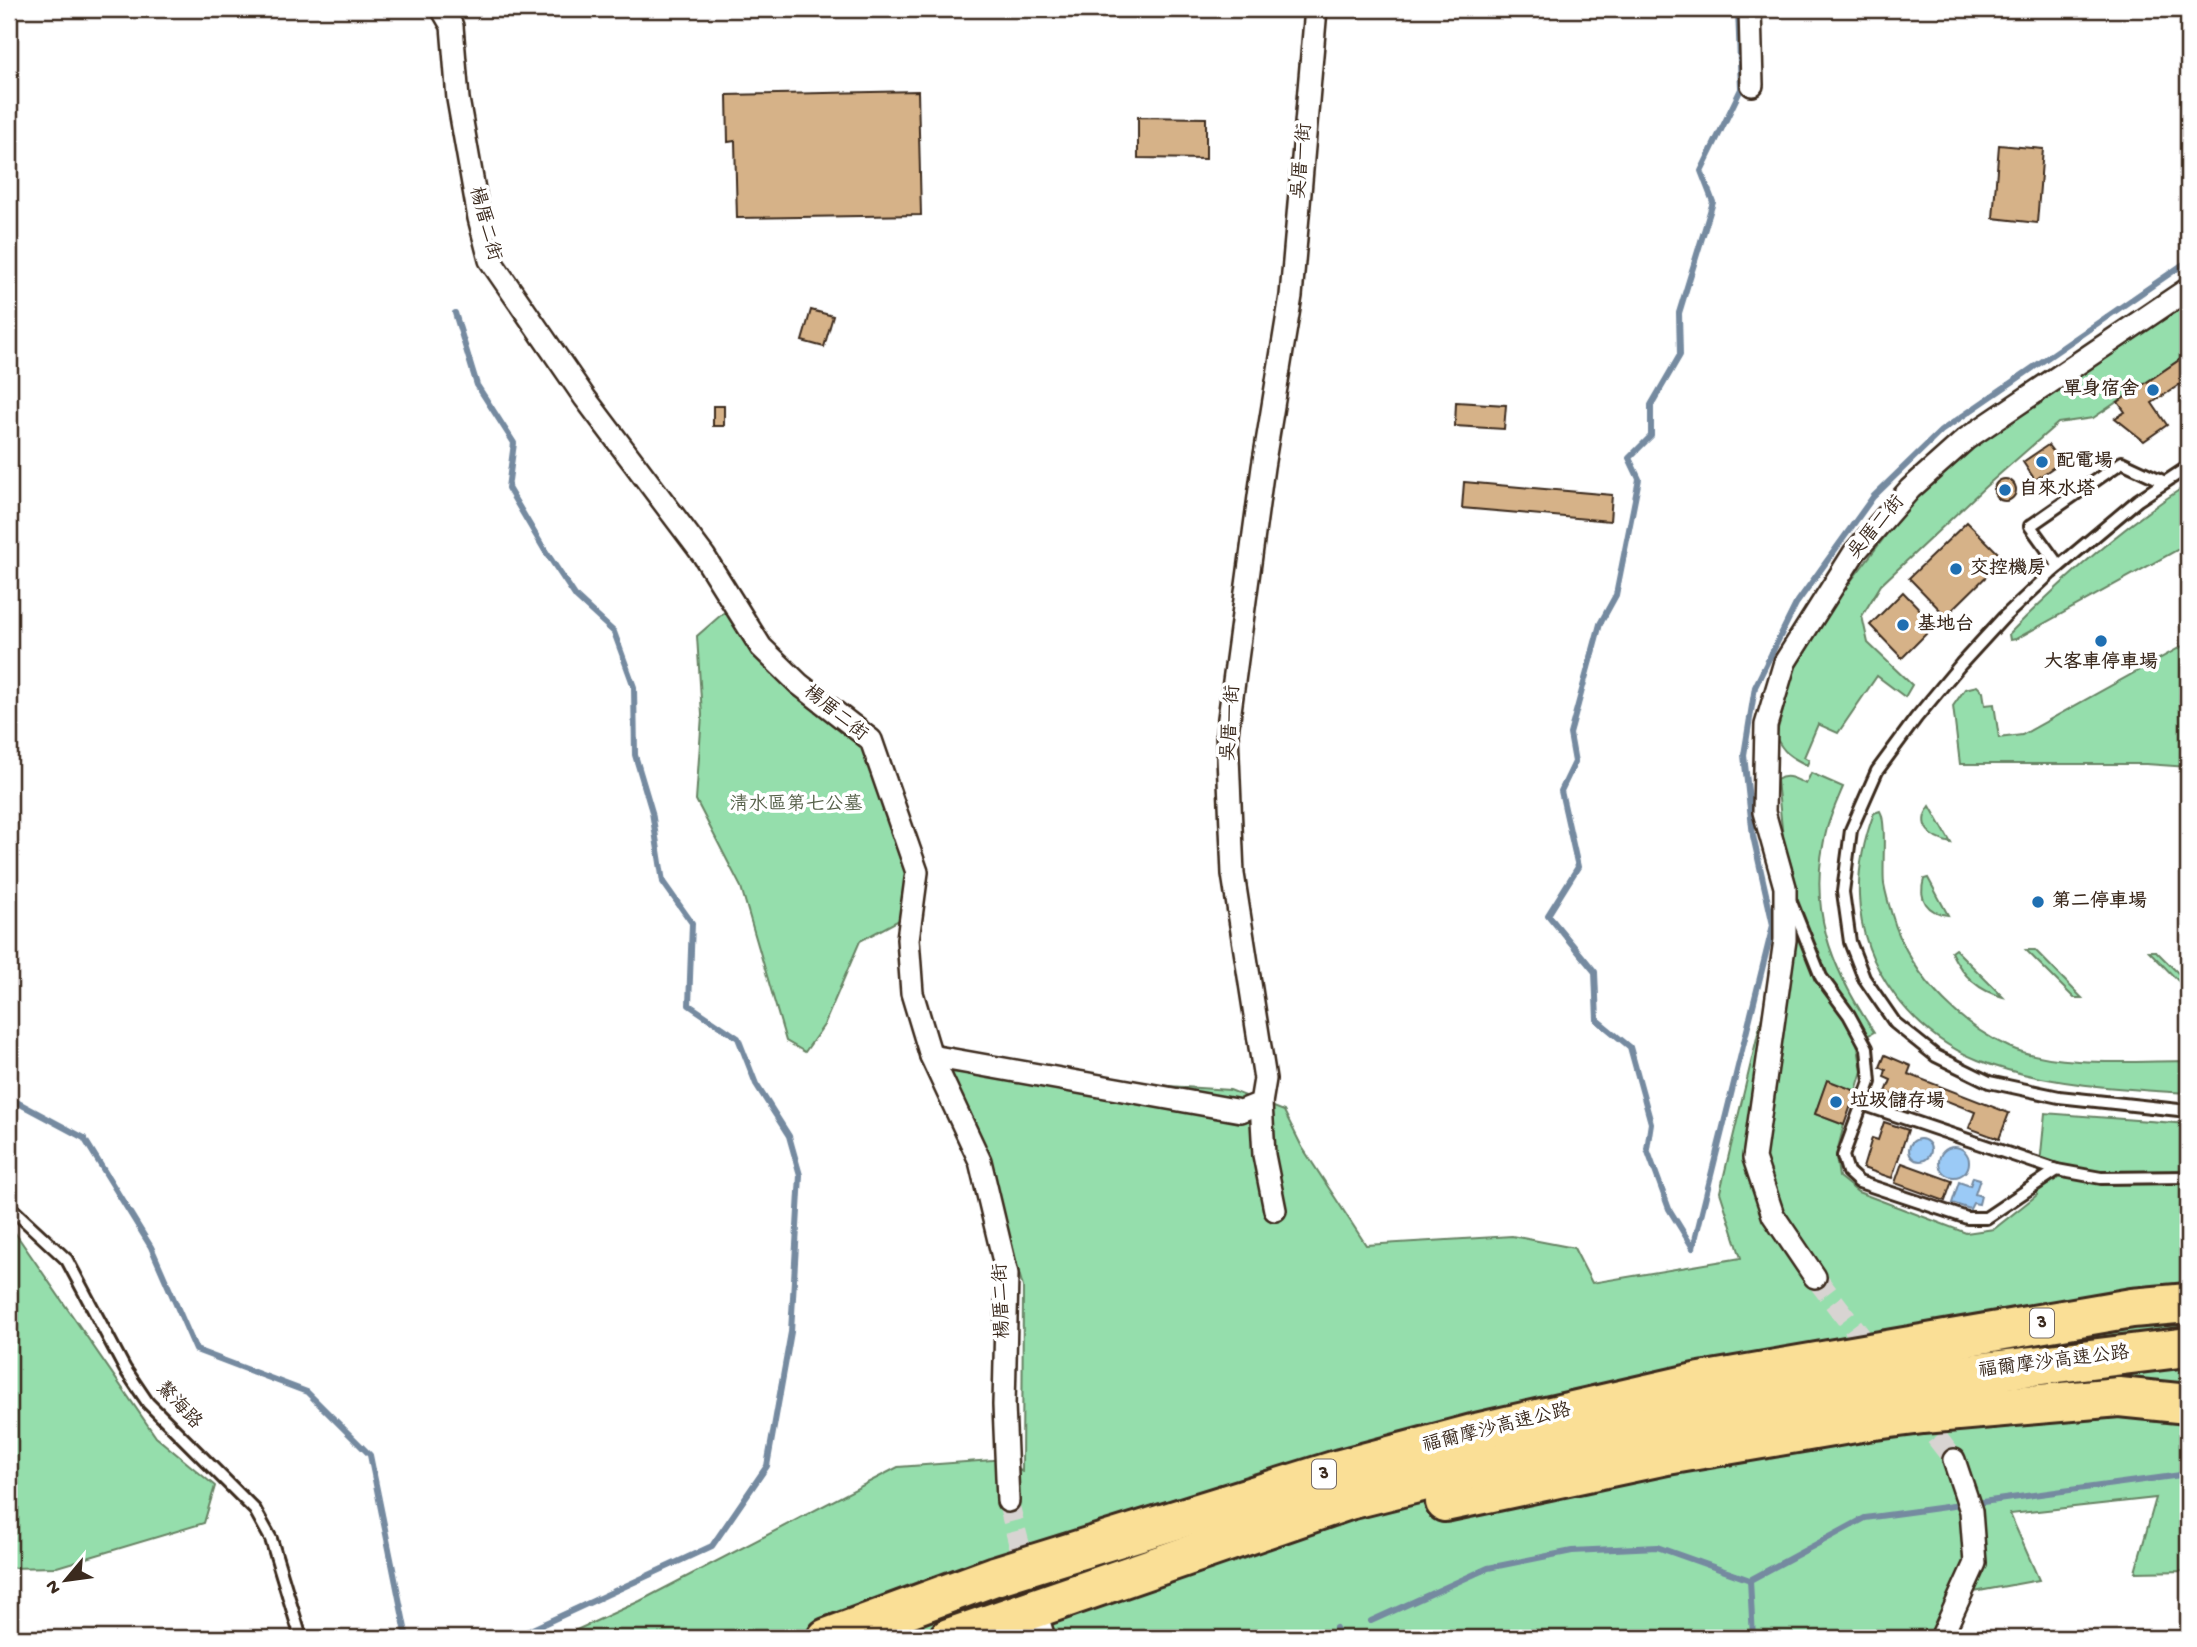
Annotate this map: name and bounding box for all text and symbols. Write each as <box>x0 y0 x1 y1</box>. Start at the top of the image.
street label: 吳厝一街 <box>1288 122 1318 200</box>
street label: 楊厝二街 <box>463 184 505 264</box>
place label: 單身宿舍 <box>2063 378 2139 402</box>
marker: 單身宿舍 <box>2145 382 2161 398</box>
place label: 配電場 <box>2056 450 2113 474</box>
marker: 配電場 <box>2034 454 2050 470</box>
place label: 自來水塔 <box>2019 478 2095 502</box>
marker: 自來水塔 <box>1997 482 2013 498</box>
street label: 吳厝二街 <box>1844 491 1910 565</box>
place label: 交控機房 <box>1970 557 2046 581</box>
marker: 交控機房 <box>1948 561 1964 577</box>
place label: 基地台 <box>1917 613 1974 637</box>
marker: 基地台 <box>1895 617 1911 633</box>
marker: 大客車停車場 <box>2093 633 2109 649</box>
place label: 大客車停車場 <box>2044 651 2158 675</box>
street label: 楊厝二街 <box>798 681 872 747</box>
street label: 吳厝一街 <box>1218 684 1246 762</box>
park label: 清水區第七公墓 <box>729 793 863 817</box>
place label: 第二停車場 <box>2052 890 2147 914</box>
marker: 第二停車場 <box>2030 894 2046 910</box>
place label: 垃圾儲存場 <box>1850 1090 1945 1114</box>
marker: 垃圾儲存場 <box>1828 1094 1844 1110</box>
street label: 楊厝二街 <box>990 1263 1016 1339</box>
road number: 3 <box>2030 1308 2054 1338</box>
street label: 福爾摩沙高速公路 <box>1977 1341 2131 1384</box>
street label: 鰲海路 <box>150 1377 207 1435</box>
street label: 福爾摩沙高速公路 <box>1420 1398 1574 1459</box>
road number: 3 <box>1312 1460 1336 1489</box>
north arrow <box>32 1546 102 1616</box>
text: N <box>41 1576 67 1598</box>

